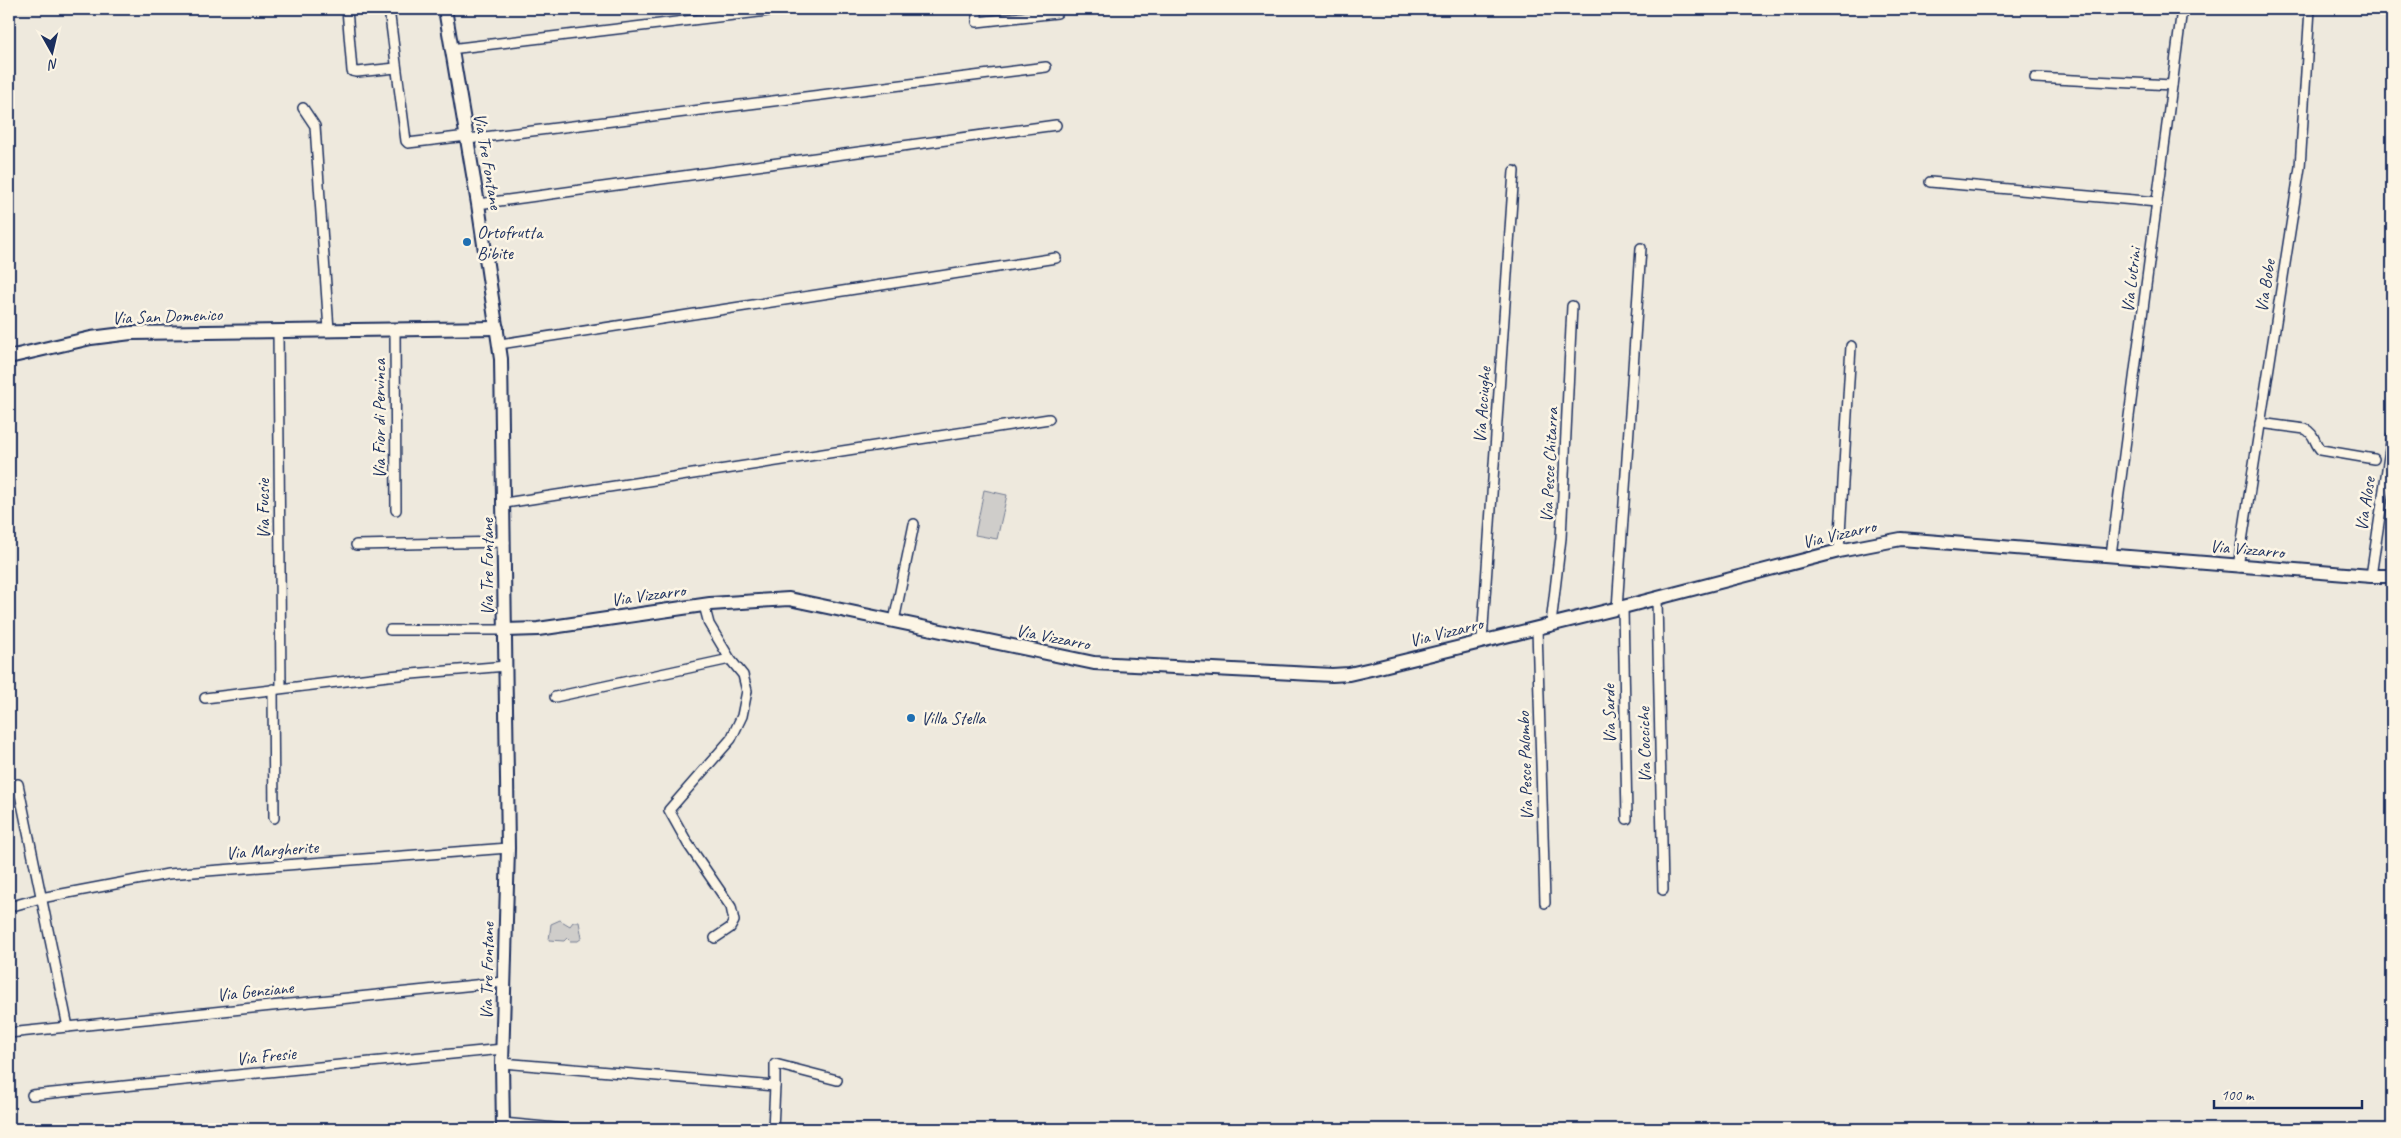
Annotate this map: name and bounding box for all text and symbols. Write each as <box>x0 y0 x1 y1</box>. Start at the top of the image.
north arrow <box>28 28 78 78</box>
text: N <box>46 55 59 74</box>
street label: Via Tre Fontane <box>469 111 507 212</box>
place label: Ortofrutta Bibite <box>477 221 544 264</box>
marker: Ortofrutta Bibite <box>461 236 473 248</box>
street label: Via Lutrini <box>2116 244 2146 314</box>
street label: Via Bobe <box>2250 257 2280 314</box>
street label: Via San Domenico <box>112 303 224 329</box>
street label: Via Fior di Pervinca <box>368 357 390 479</box>
street label: Via Acciughe <box>1468 365 1496 444</box>
street label: Via Pesce Chitarra <box>1535 406 1563 523</box>
street label: Via Alose <box>2350 474 2380 532</box>
street label: Via Fucsie <box>252 478 274 539</box>
street label: Via Vizzarro <box>1800 515 1879 553</box>
street label: Via Tre Fontane <box>476 517 498 616</box>
street label: Via Vizzarro <box>2209 535 2287 563</box>
street label: Via Vizzarro <box>610 579 688 611</box>
street label: Via Vizzarro <box>1407 612 1486 652</box>
street label: Via Vizzarro <box>1014 619 1093 655</box>
street label: Via Sarde <box>1597 683 1621 744</box>
street label: Via Cocciche <box>1632 706 1656 783</box>
place label: Villa Stella <box>921 707 986 729</box>
street label: Via Pesce Palombo <box>1512 709 1538 821</box>
marker: Villa Stella <box>905 712 917 724</box>
street label: Via Margherite <box>225 836 320 864</box>
street label: Via Tre Fontane <box>475 921 499 1020</box>
street label: Via Genziane <box>216 976 296 1006</box>
street label: Via Fresie <box>235 1042 298 1070</box>
scale bar <box>2214 1078 2361 1110</box>
text: 100 m <box>2221 1086 2255 1105</box>

